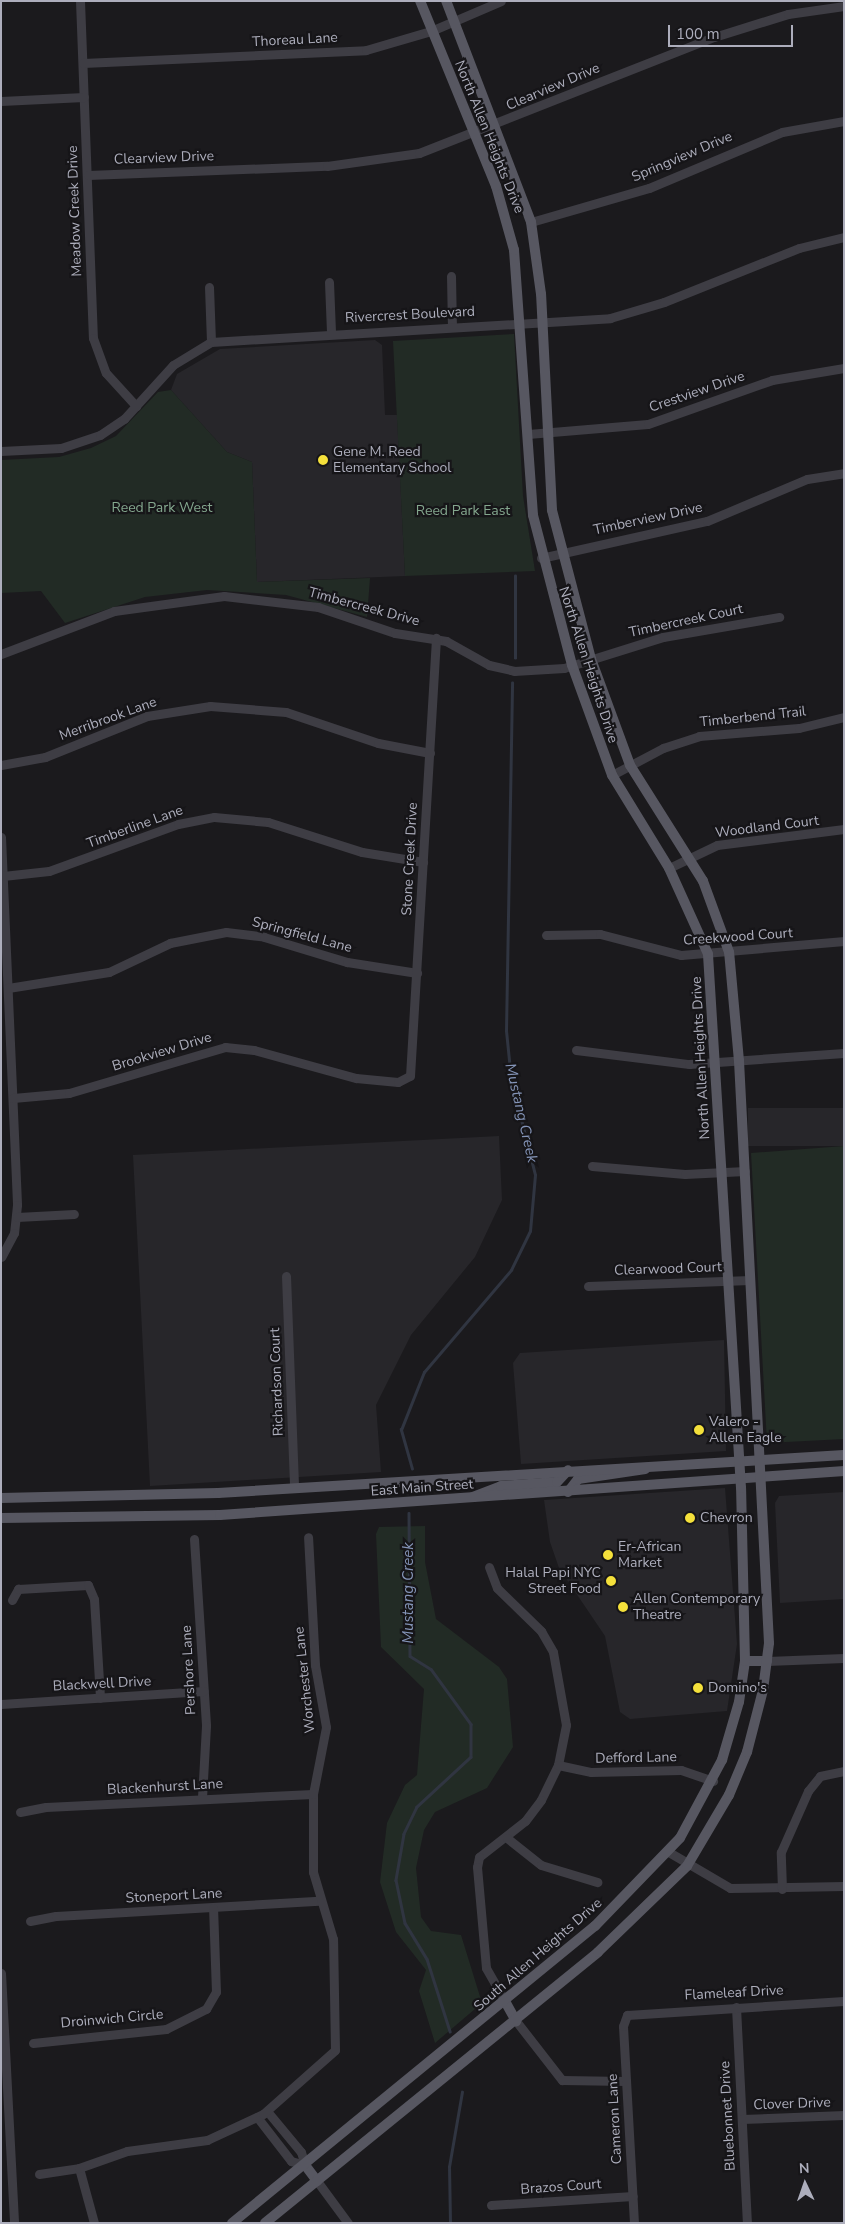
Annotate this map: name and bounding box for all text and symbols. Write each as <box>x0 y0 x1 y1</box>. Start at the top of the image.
scale bar <box>670 15 795 47</box>
text: 100 m <box>676 24 720 44</box>
street label: Thoreau Lane <box>252 29 338 51</box>
street label: North Allen Heights Drive <box>451 58 527 216</box>
street label: Clearview Drive <box>504 60 602 114</box>
street label: Springview Drive <box>629 128 735 186</box>
street label: Meadow Creek Drive <box>64 145 86 277</box>
street label: Clearview Drive <box>114 148 214 168</box>
street label: Rivercrest Boulevard <box>345 303 475 327</box>
street label: Crestview Drive <box>647 368 747 416</box>
place label: Gene M. Reed Elementary School <box>333 444 451 477</box>
marker: Gene M. Reed Elementary School <box>317 454 329 466</box>
street label: Timberview Drive <box>592 499 704 539</box>
park label: Reed Park West <box>111 500 213 516</box>
park label: Reed Park East <box>416 503 510 519</box>
street label: Timbercreek Drive <box>307 584 421 630</box>
street label: North Allen Heights Drive <box>555 585 621 745</box>
street label: Timbercreek Court <box>628 601 744 641</box>
street label: Merribrook Lane <box>57 694 159 744</box>
street label: Timberbend Trail <box>699 703 807 731</box>
street label: Timberline Lane <box>85 802 185 852</box>
street label: Stone Creek Drive <box>399 802 421 916</box>
street label: Woodland Court <box>714 812 820 842</box>
street label: Springfield Lane <box>250 914 354 956</box>
street label: Creekwood Court <box>683 925 793 949</box>
street label: North Allen Heights Drive <box>688 976 714 1140</box>
street label: Brookview Drive <box>110 1029 214 1075</box>
water label: Mustang Creek <box>501 1061 541 1165</box>
street label: Clearwood Court <box>614 1259 722 1279</box>
street label: Richardson Court <box>267 1328 287 1436</box>
place label: Valero - Allen Eagle <box>709 1414 782 1446</box>
marker: Valero - Allen Eagle <box>693 1424 705 1436</box>
street label: East Main Street <box>370 1476 474 1500</box>
place label: Chevron <box>700 1510 753 1526</box>
marker: Chevron <box>684 1512 696 1524</box>
place label: Er-African Market <box>618 1539 681 1571</box>
water label: Mustang Creek <box>400 1542 418 1644</box>
marker: Er-African Market <box>602 1549 614 1561</box>
place label: Halal Papi NYC Street Food <box>505 1565 601 1598</box>
marker: Halal Papi NYC Street Food <box>605 1575 617 1587</box>
place label: Allen Contemporary Theatre <box>633 1591 760 1624</box>
marker: Allen Contemporary Theatre <box>617 1601 629 1613</box>
street label: Pershore Lane <box>178 1625 200 1715</box>
street label: Worchester Lane <box>291 1626 319 1734</box>
street label: Blackwell Drive <box>52 1673 152 1695</box>
place label: Domino's <box>708 1680 767 1696</box>
marker: Domino's <box>692 1682 704 1694</box>
street label: Defford Lane <box>595 1749 677 1767</box>
street label: Blackenhurst Lane <box>107 1776 223 1798</box>
street label: Stoneport Lane <box>125 1885 223 1907</box>
street label: South Allen Heights Drive <box>471 1895 605 2015</box>
street label: Flameleaf Drive <box>684 1982 784 2004</box>
street label: Droinwich Circle <box>60 2006 164 2032</box>
street label: Bluebonnet Drive <box>717 2061 739 2171</box>
street label: Cameron Lane <box>604 2073 626 2165</box>
street label: Clover Drive <box>753 2094 831 2114</box>
north arrow <box>780 2159 830 2209</box>
text: N <box>798 2159 810 2178</box>
street label: Brazos Court <box>520 2176 602 2198</box>

